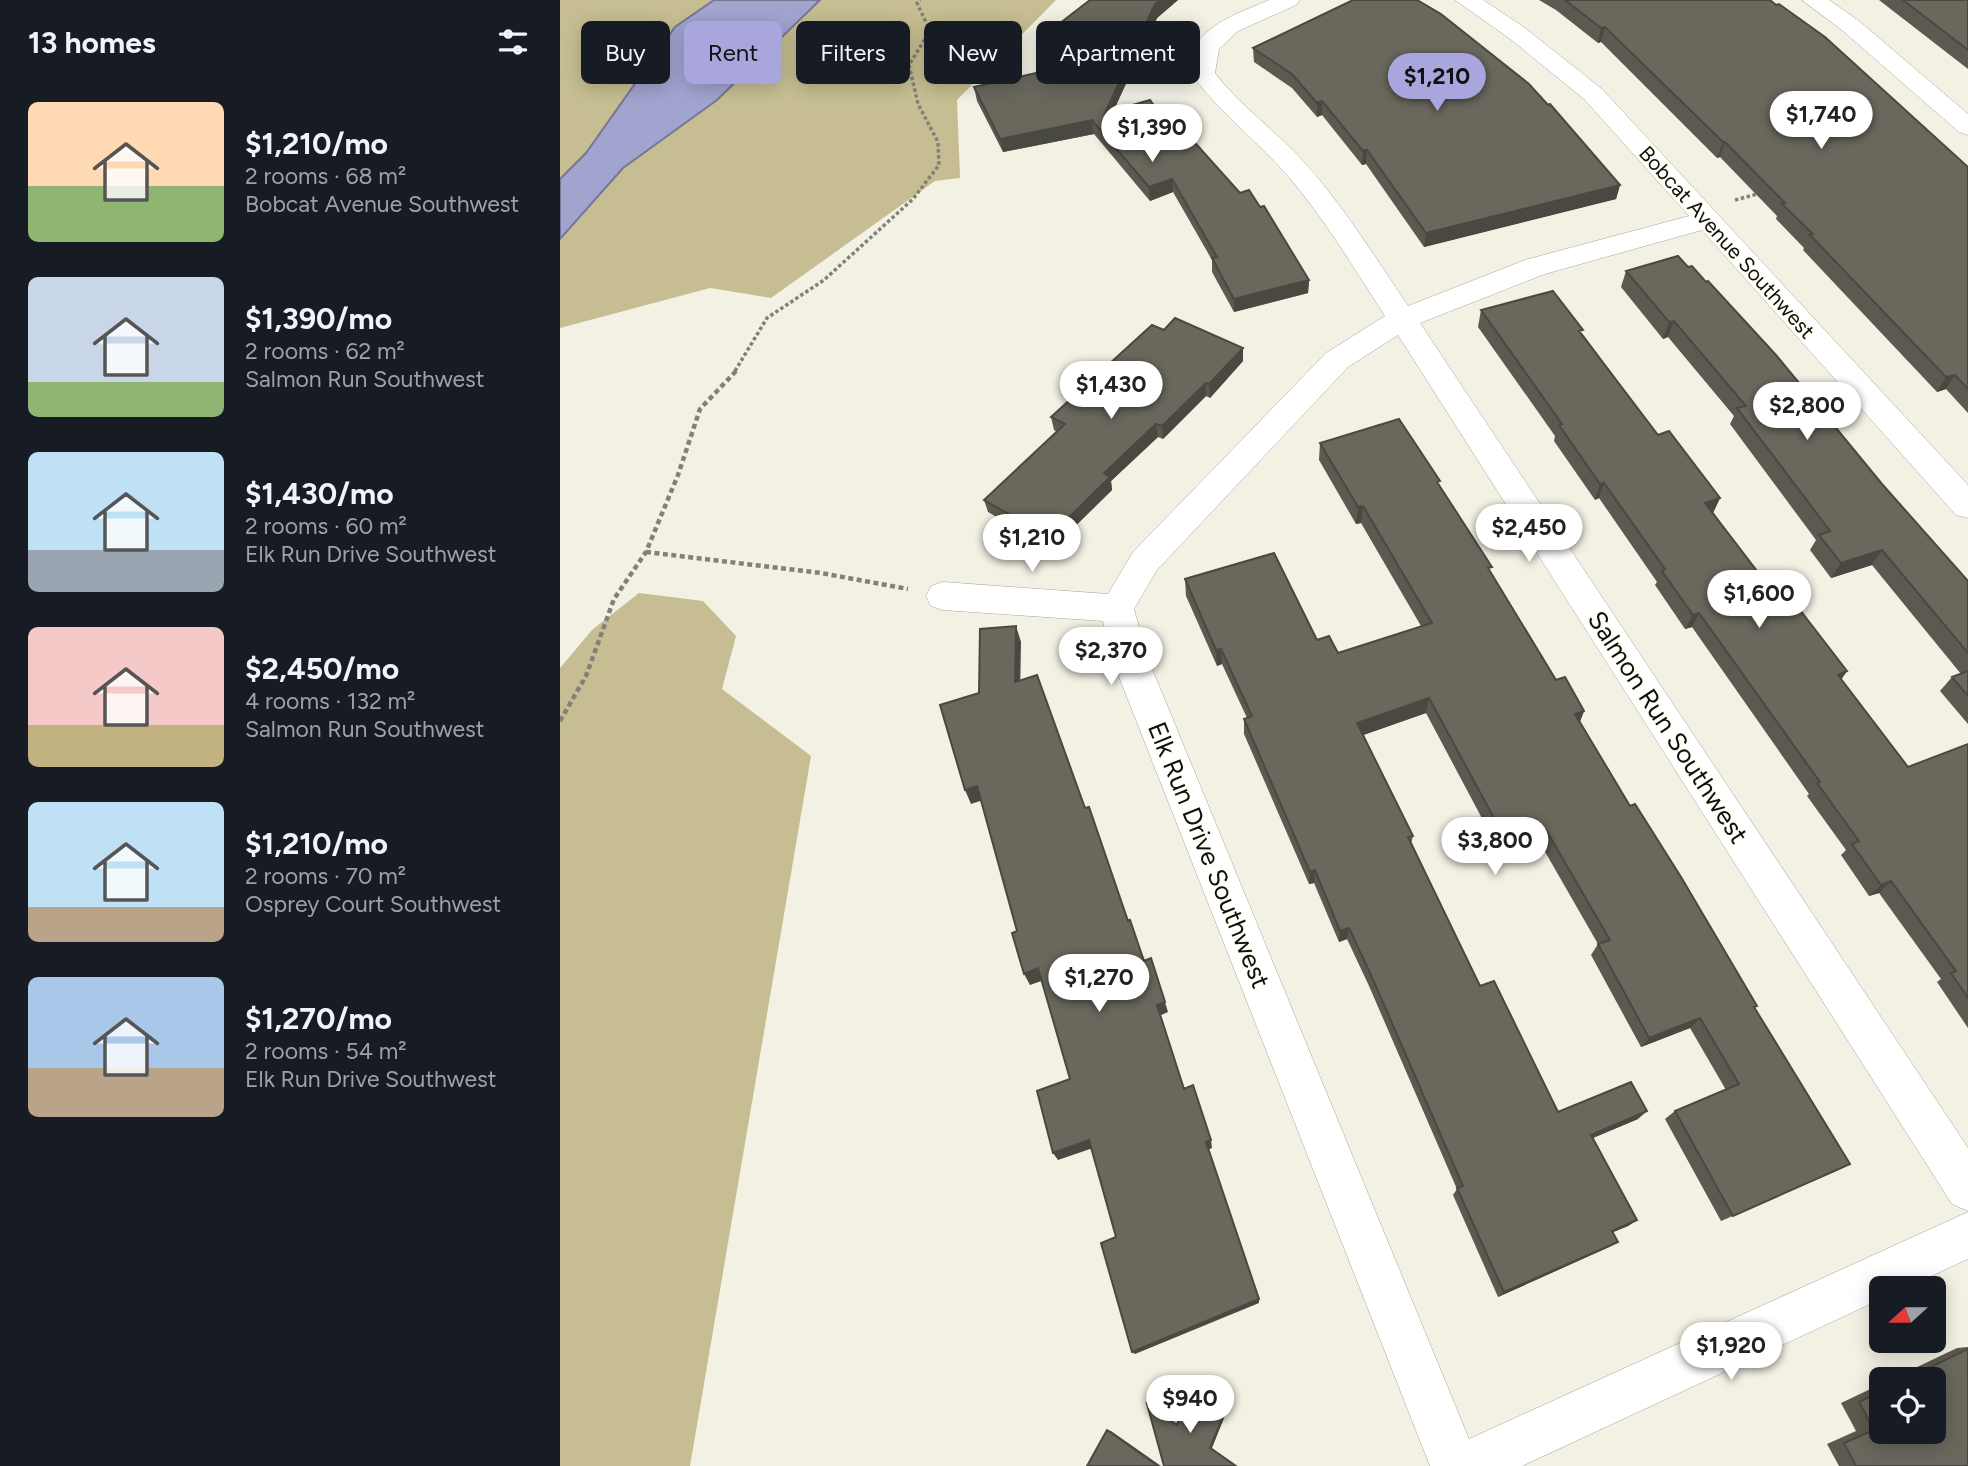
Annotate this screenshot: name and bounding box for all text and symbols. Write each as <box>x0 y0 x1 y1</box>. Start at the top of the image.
chip: Buy <box>581 21 670 84</box>
chip: Rent <box>684 21 782 84</box>
chip: Filters <box>796 21 910 84</box>
chip: New <box>924 21 1022 84</box>
chip: Apartment <box>1036 21 1200 84</box>
icon: filters <box>494 23 532 61</box>
text: 13 homes <box>28 24 156 61</box>
pin: $1,210 <box>1380 54 1494 113</box>
text: $1,210 <box>1404 62 1470 90</box>
pin: $1,740 <box>1764 92 1878 151</box>
text: $1,740 <box>1786 100 1856 128</box>
pin: $1,390 <box>1095 104 1209 164</box>
text: $1,390 <box>1117 113 1187 141</box>
text: $1,210/mo <box>245 125 388 162</box>
icon: home <box>84 130 168 214</box>
street label: Bobcat Avenue Southwest <box>1634 141 1820 343</box>
text: 2 rooms · 68 m² <box>245 162 406 190</box>
text: Bobcat Avenue Southwest <box>245 190 519 218</box>
text: $1,390/mo <box>245 300 392 337</box>
icon: home <box>84 305 168 389</box>
text: 2 rooms · 62 m² <box>245 337 405 365</box>
pin: $1,430 <box>1054 362 1168 421</box>
text: Salmon Run Southwest <box>245 365 484 393</box>
text: $1,430 <box>1076 370 1146 398</box>
pin: $2,800 <box>1750 382 1864 442</box>
text: $2,800 <box>1769 391 1845 419</box>
text: $1,430/mo <box>245 475 394 512</box>
icon: home <box>84 480 168 564</box>
pin: $2,450 <box>1472 504 1586 564</box>
text: 2 rooms · 60 m² <box>245 512 407 540</box>
text: $2,450 <box>1492 513 1566 541</box>
pin: $1,210 <box>975 514 1089 574</box>
text: $1,210 <box>999 523 1065 551</box>
text: Elk Run Drive Southwest <box>245 540 497 568</box>
pin: $1,600 <box>1702 570 1816 630</box>
text: $1,600 <box>1723 579 1795 607</box>
street label: Salmon Run Southwest <box>1581 605 1755 849</box>
pin: $2,370 <box>1054 628 1168 687</box>
text: $2,370 <box>1075 636 1147 664</box>
text: $2,450/mo <box>245 650 399 687</box>
icon: home <box>84 655 168 739</box>
text: 4 rooms · 132 m² <box>245 687 415 715</box>
text: Salmon Run Southwest <box>245 715 484 743</box>
street label: Elk Run Drive Southwest <box>1141 717 1277 993</box>
pin: $3,800 <box>1438 818 1552 877</box>
text: $1,210/mo <box>245 825 388 862</box>
text: $3,800 <box>1457 826 1533 854</box>
icon: home <box>84 830 168 914</box>
text: 2 rooms · 70 m² <box>245 862 406 890</box>
text: Osprey Court Southwest <box>245 890 501 918</box>
pin: $1,270 <box>1042 954 1156 1014</box>
text: $1,270 <box>1064 963 1134 991</box>
text: $1,270/mo <box>245 1000 392 1037</box>
icon: home <box>84 1005 168 1089</box>
text: 2 rooms · 54 m² <box>245 1037 407 1065</box>
text: Elk Run Drive Southwest <box>245 1065 497 1093</box>
north arrow <box>1869 1276 1946 1353</box>
map controls <box>1869 1276 1946 1444</box>
pin: $1,920 <box>1674 1322 1788 1382</box>
text: $1,920 <box>1696 1331 1766 1359</box>
button: locate <box>1869 1367 1946 1444</box>
pin: $940 <box>1149 1376 1231 1435</box>
text: $940 <box>1162 1384 1218 1412</box>

